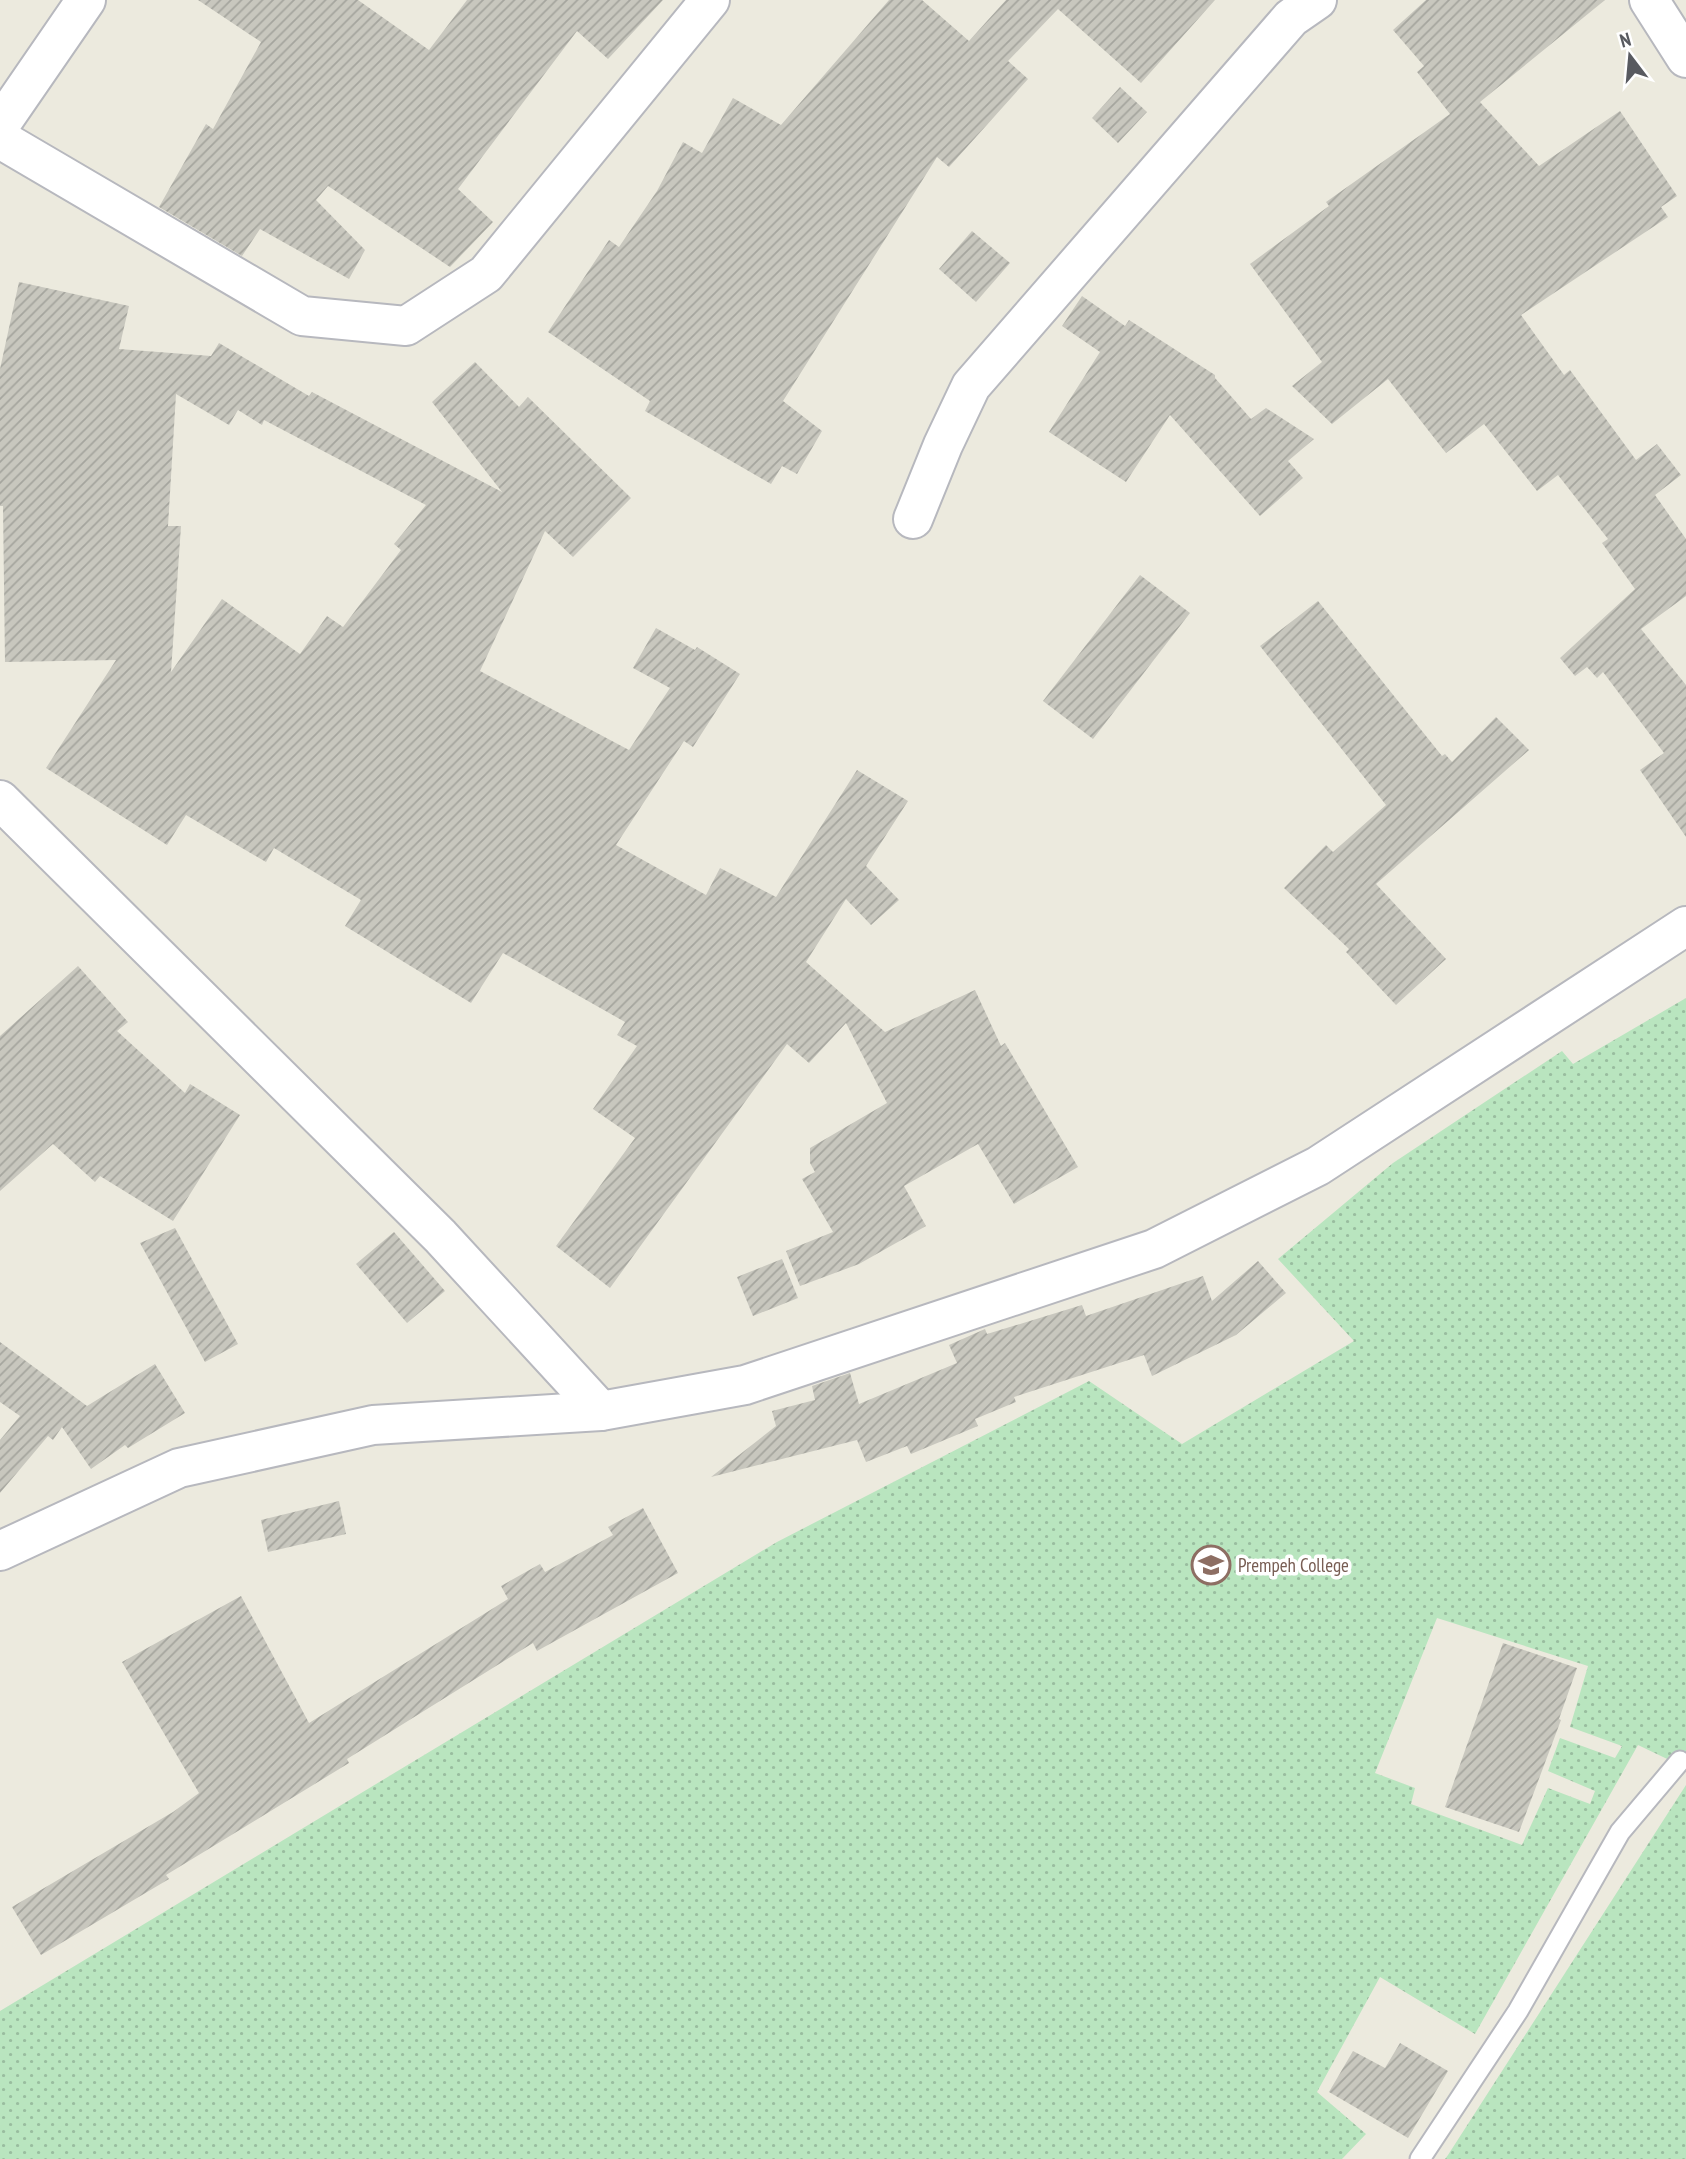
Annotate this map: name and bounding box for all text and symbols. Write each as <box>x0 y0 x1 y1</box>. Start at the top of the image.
north arrow <box>1595 21 1665 91</box>
text: N <box>1617 27 1634 53</box>
school or university icon: Prempeh College <box>1190 1544 1232 1586</box>
place label: Prempeh College <box>1238 1553 1349 1577</box>

